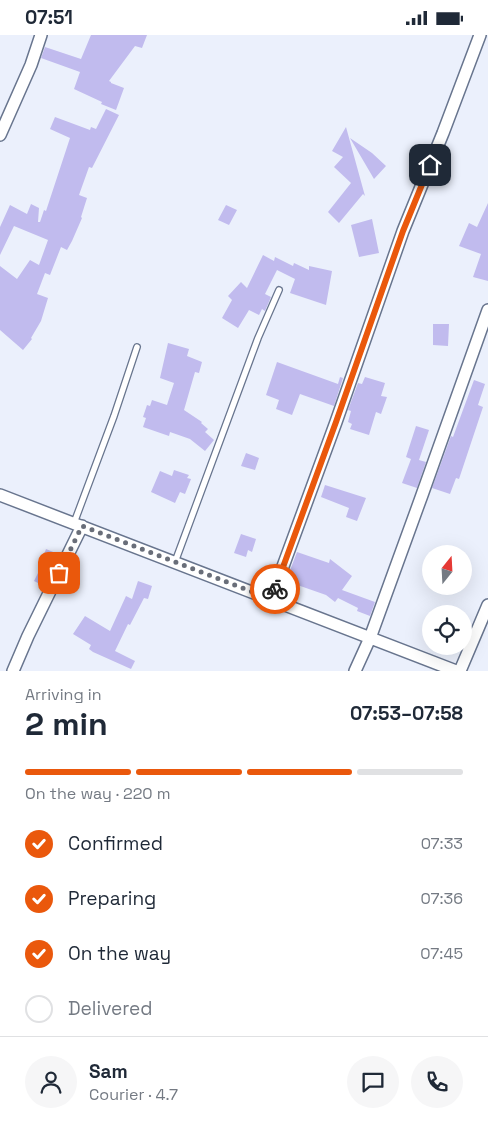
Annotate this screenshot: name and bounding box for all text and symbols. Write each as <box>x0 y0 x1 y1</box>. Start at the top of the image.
text: 07:51 <box>25 5 73 30</box>
pin <box>409 144 451 186</box>
icon: home <box>416 151 444 179</box>
north arrow <box>422 545 472 595</box>
map controls <box>422 545 472 655</box>
pin <box>38 552 80 594</box>
icon: bag <box>45 559 73 587</box>
courier <box>250 564 300 614</box>
icon: bike <box>261 575 289 603</box>
button: locate <box>422 605 472 655</box>
text: Arriving in <box>25 684 102 705</box>
text: 07:53–07:58 <box>350 701 463 726</box>
text: 2 min <box>25 704 108 744</box>
text: On the way · 220 m <box>25 783 171 804</box>
icon: check <box>25 830 53 858</box>
text: Confirmed <box>68 831 163 856</box>
text: 07:33 <box>421 833 463 854</box>
icon: check <box>25 885 53 913</box>
text: Preparing <box>68 886 156 911</box>
text: 07:36 <box>421 888 463 909</box>
icon: check <box>25 940 53 968</box>
text: On the way <box>68 941 171 966</box>
text: 07:45 <box>420 943 463 964</box>
text: Delivered <box>68 996 153 1021</box>
button: person <box>25 1056 77 1108</box>
button: chat <box>347 1056 399 1108</box>
button: phone <box>411 1056 463 1108</box>
text: Sam <box>89 1059 128 1084</box>
text: Courier · 4.7 <box>89 1084 178 1105</box>

